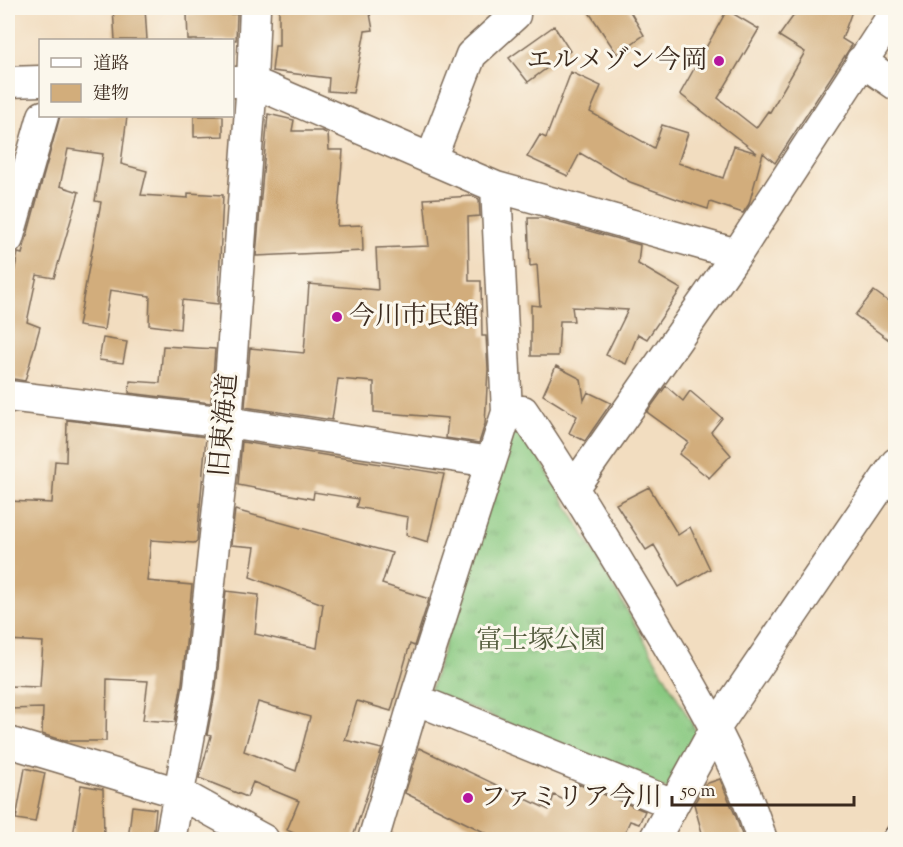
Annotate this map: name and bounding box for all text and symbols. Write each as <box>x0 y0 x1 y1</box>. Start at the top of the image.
legend <box>39 39 234 117</box>
place label: エルメゾン今岡 <box>527 43 707 80</box>
text: 道路 <box>93 52 129 78</box>
marker: エルメゾン今岡 <box>712 54 726 68</box>
text: 建物 <box>93 82 129 108</box>
place label: 今川市民館 <box>349 299 479 336</box>
marker: 今川市民館 <box>330 310 344 324</box>
street label: 旧東海道 <box>202 372 248 478</box>
park label: 富士塚公園 <box>476 623 606 660</box>
scale bar <box>672 769 854 807</box>
text: 50 m <box>680 779 716 805</box>
place label: ファミリア今川 <box>480 780 661 817</box>
marker: ファミリア今川 <box>461 791 475 805</box>

